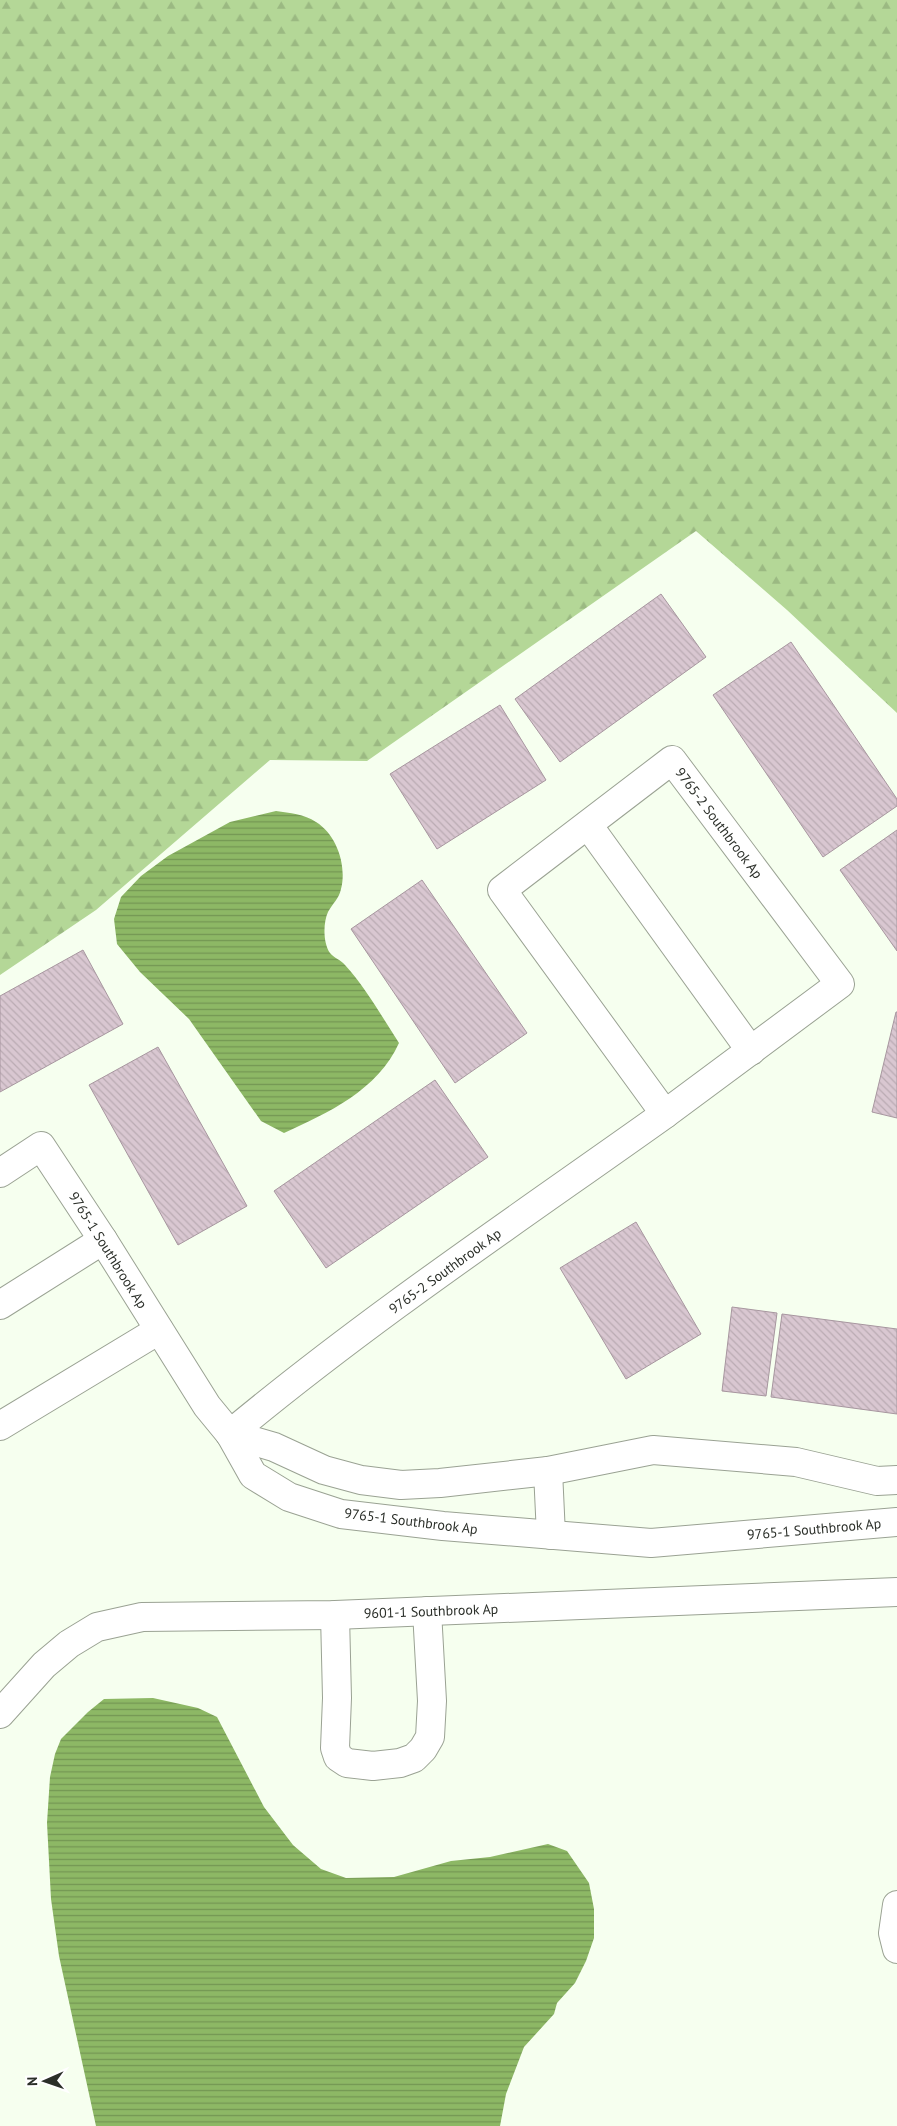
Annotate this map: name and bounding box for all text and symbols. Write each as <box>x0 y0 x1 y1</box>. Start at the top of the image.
street label: 9765-2 Southbrook Ap <box>671 764 767 882</box>
street label: 9765-1 Southbrook Ap <box>65 1188 151 1312</box>
street label: 9765-2 Southbrook Ap <box>385 1224 505 1318</box>
street label: 9765-1 Southbrook Ap <box>343 1504 479 1538</box>
street label: 9765-1 Southbrook Ap <box>746 1514 882 1544</box>
street label: 9601-1 Southbrook Ap <box>363 1600 499 1622</box>
north arrow <box>20 2056 70 2106</box>
text: N <box>23 2077 41 2086</box>

